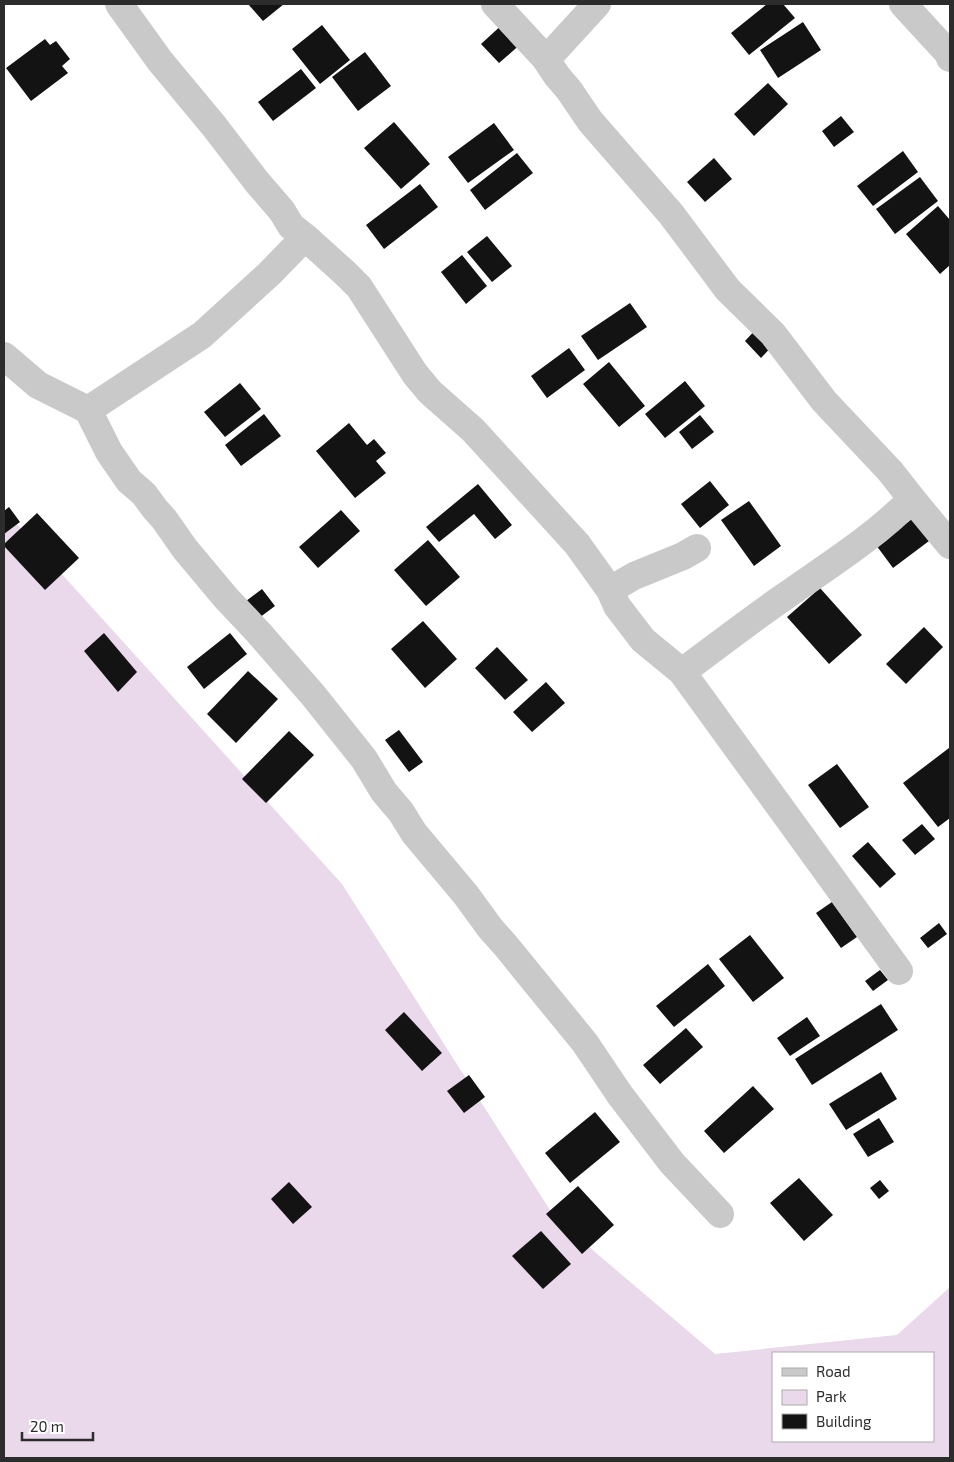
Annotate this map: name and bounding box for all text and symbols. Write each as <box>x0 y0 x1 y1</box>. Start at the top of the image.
legend <box>772 1352 934 1442</box>
text: Road <box>816 1362 851 1380</box>
text: Park <box>816 1387 847 1405</box>
scale bar <box>22 1410 94 1442</box>
text: Building <box>816 1412 872 1430</box>
text: 20 m <box>30 1417 64 1435</box>

